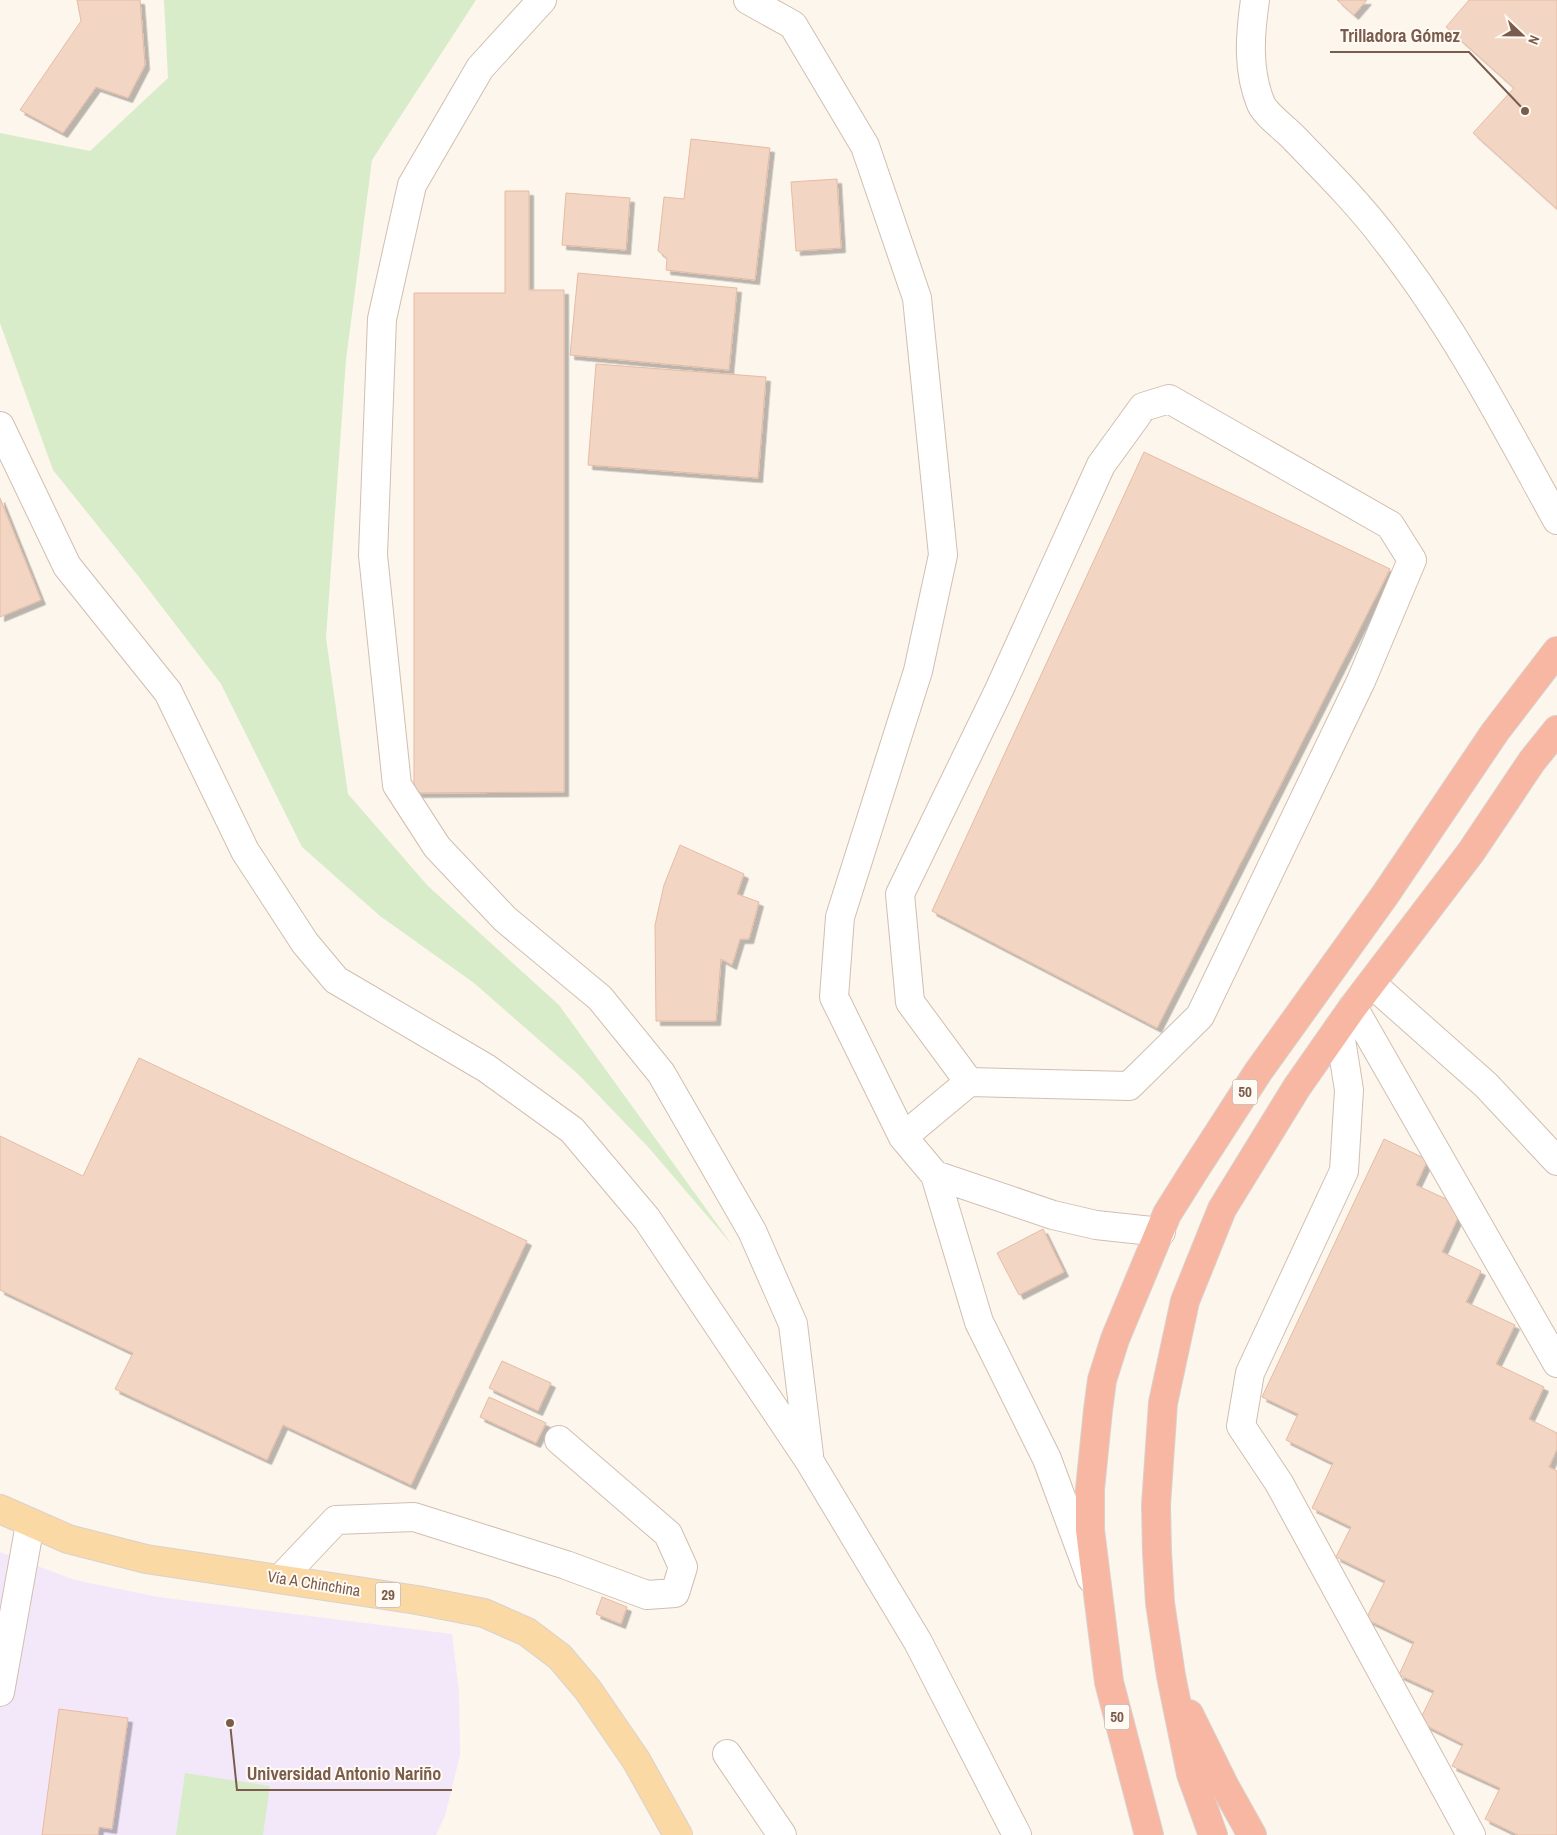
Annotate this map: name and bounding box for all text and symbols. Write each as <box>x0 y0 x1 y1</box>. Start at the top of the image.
north arrow <box>1497 10 1547 60</box>
callout: Trilladora Gómez <box>1330 19 1469 52</box>
text: Trilladora Gómez <box>1340 23 1461 48</box>
text: N <box>1524 33 1544 47</box>
road number: 50 <box>1232 1080 1258 1104</box>
street label: Vía A Chinchina <box>266 1565 363 1601</box>
road number: 29 <box>376 1582 400 1608</box>
road number: 50 <box>1104 1704 1130 1730</box>
callout: Universidad Antonio Nariño <box>237 1757 452 1790</box>
text: Universidad Antonio Nariño <box>247 1761 441 1786</box>

